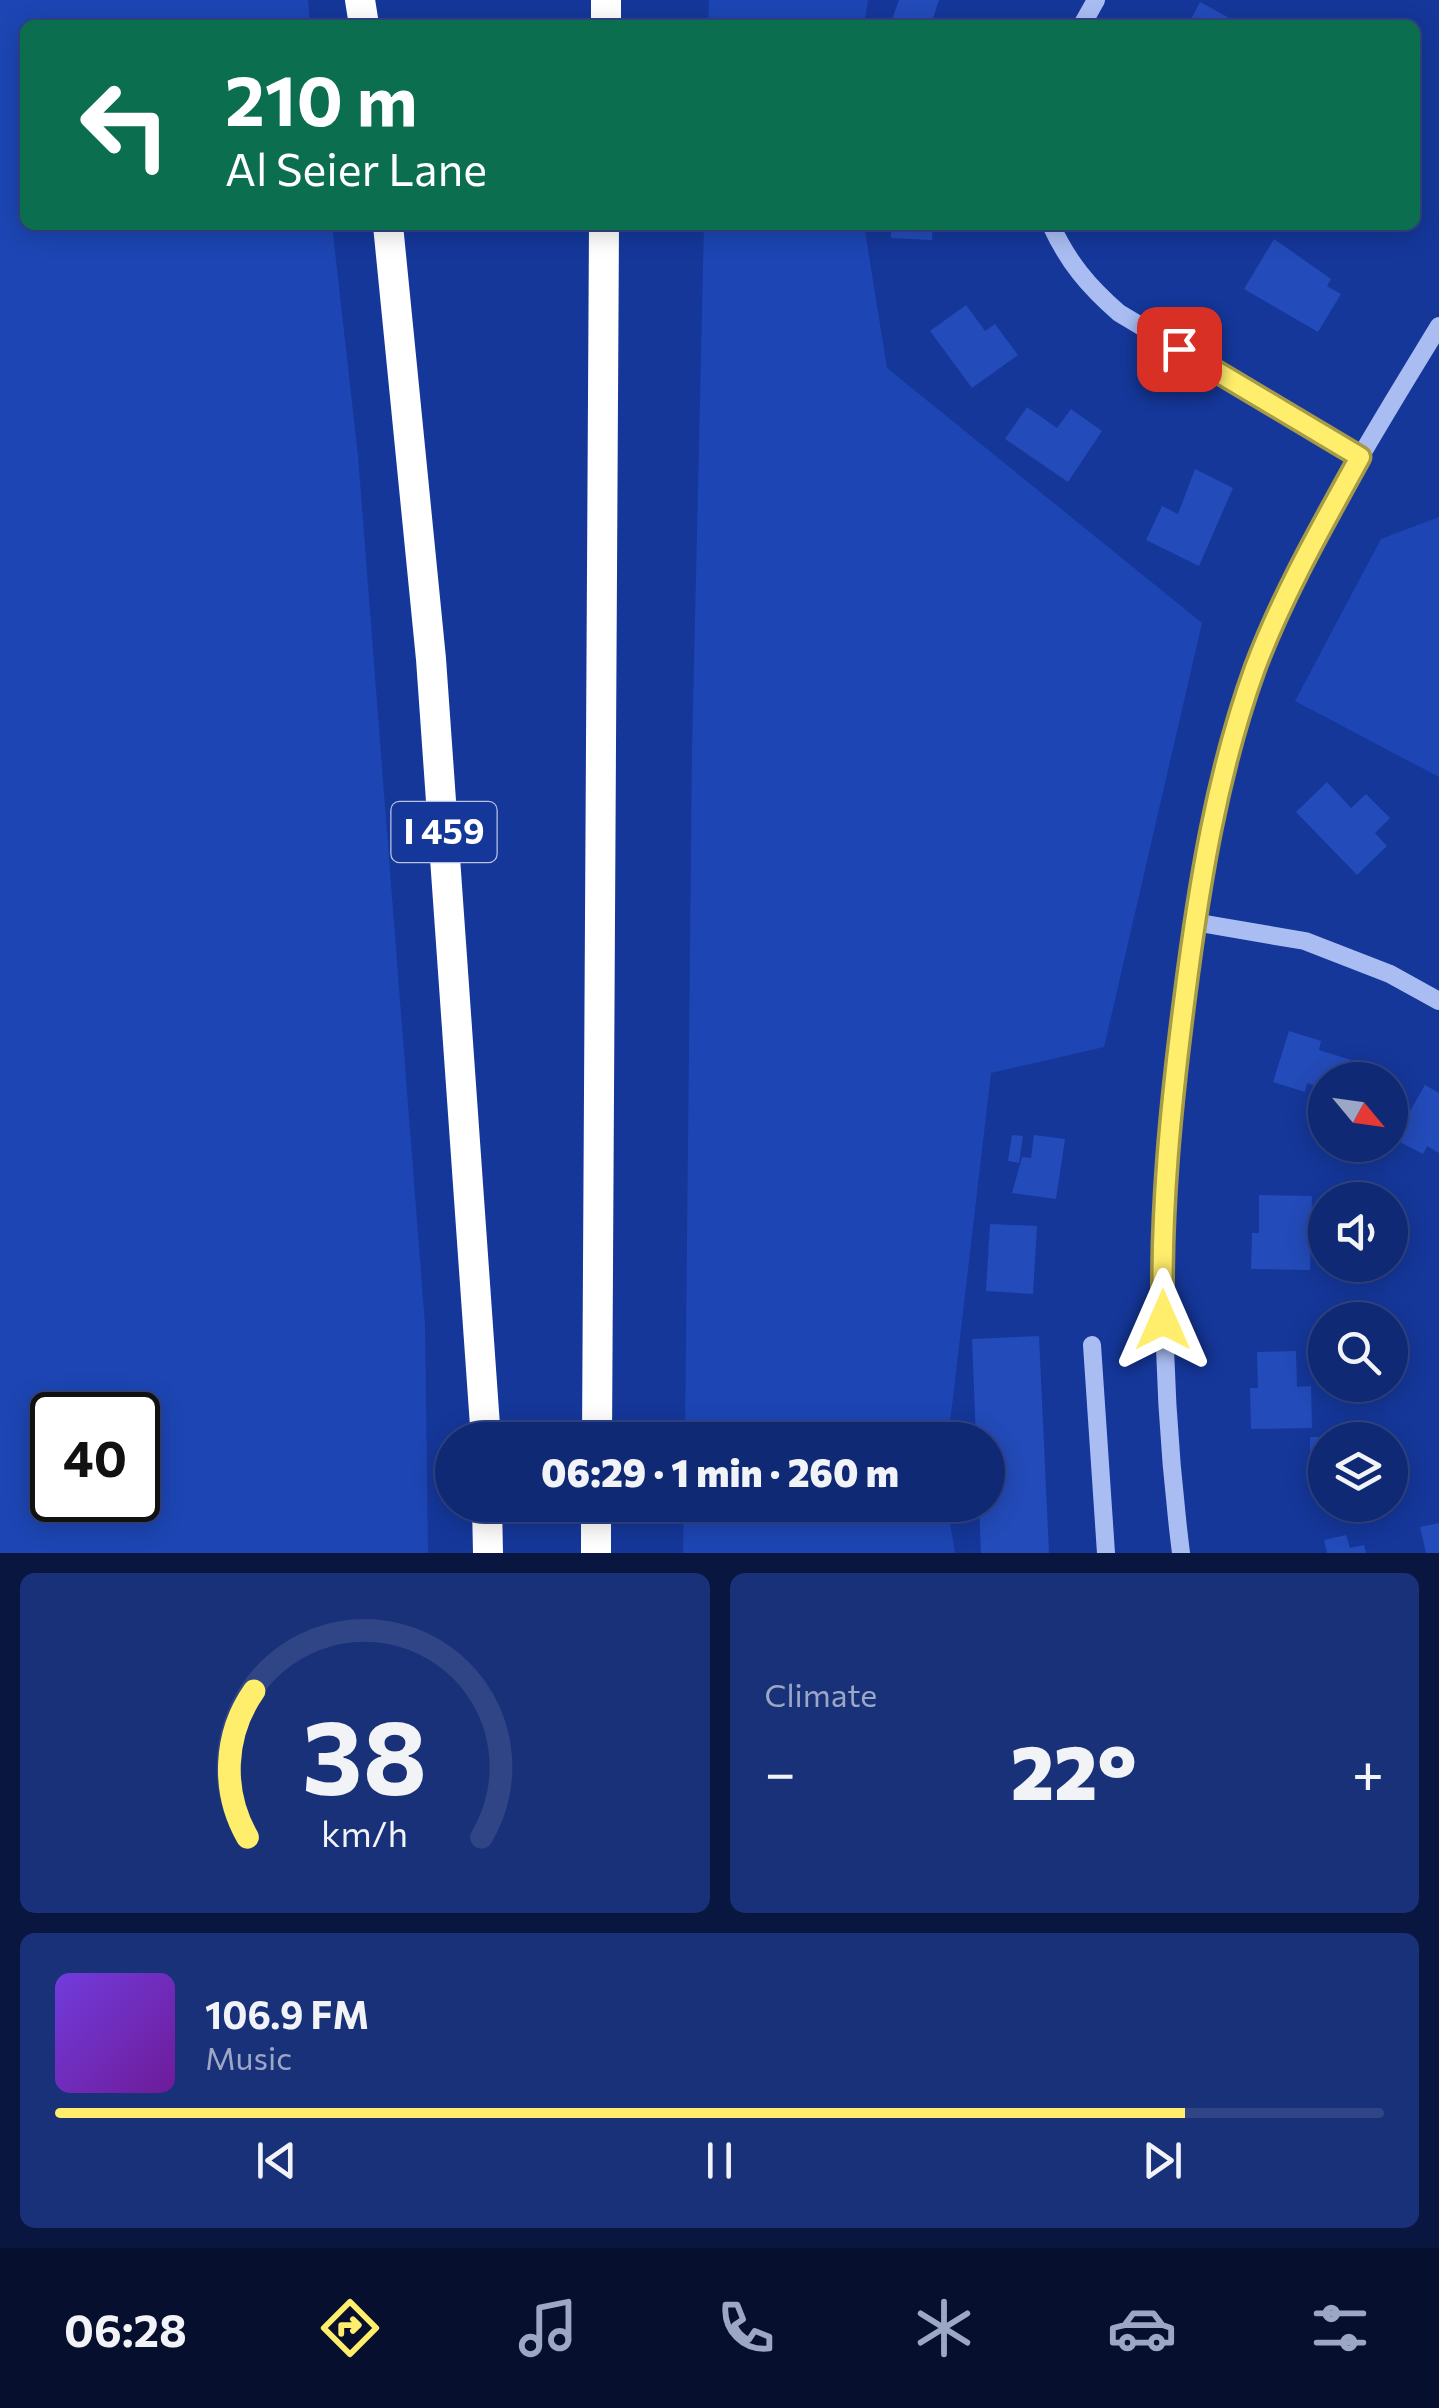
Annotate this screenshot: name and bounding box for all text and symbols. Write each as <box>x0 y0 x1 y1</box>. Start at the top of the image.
text: 210 m <box>225 55 417 140</box>
icon: left <box>60 60 190 190</box>
text: Al Seier Lane <box>225 140 487 195</box>
pin <box>1137 307 1222 392</box>
icon: arrive <box>1152 322 1207 377</box>
road number: I 459 <box>392 802 496 862</box>
north arrow <box>1308 1062 1408 1162</box>
map controls <box>1308 1062 1408 1522</box>
button: sound <box>1308 1182 1408 1282</box>
position arrow <box>1111 1268 1215 1372</box>
button: search <box>1308 1302 1408 1402</box>
speed limit sign: 40 <box>30 1392 160 1522</box>
button: layers <box>1308 1422 1408 1522</box>
text: 06:29 · 1 min · 260 m <box>541 1448 899 1495</box>
text: Climate <box>765 1674 877 1714</box>
text: 38 <box>302 1689 427 1816</box>
text: 22° <box>1011 1724 1137 1815</box>
text: − <box>765 1737 796 1804</box>
text: + <box>1352 1737 1384 1804</box>
text: km/h <box>321 1811 408 1854</box>
text: 106.9 FM <box>205 1990 369 2037</box>
text: Music <box>205 2037 292 2077</box>
icon: previous <box>249 2133 304 2188</box>
icon: pause <box>692 2133 747 2188</box>
icon: next <box>1135 2133 1190 2188</box>
icon: directions <box>315 2293 385 2363</box>
icon: music <box>513 2293 583 2363</box>
icon: phone <box>711 2293 781 2363</box>
icon: climate <box>909 2293 979 2363</box>
icon: car <box>1107 2293 1177 2363</box>
icon: filters <box>1305 2293 1375 2363</box>
text: 06:28 <box>64 2301 187 2356</box>

